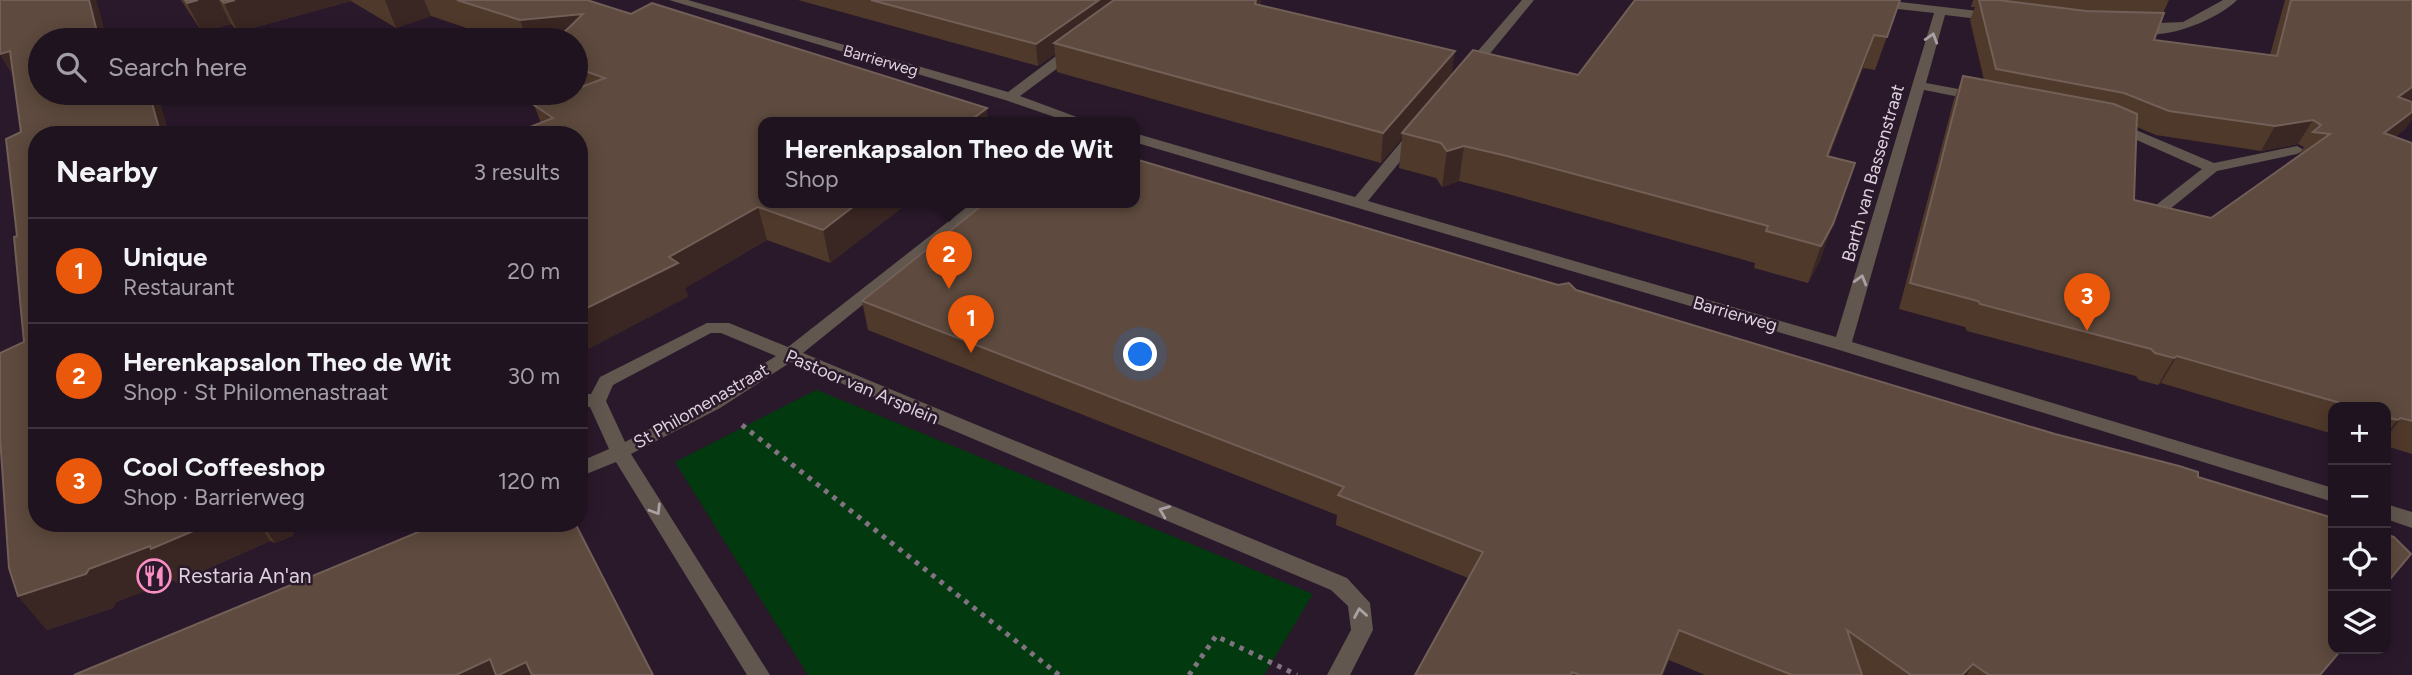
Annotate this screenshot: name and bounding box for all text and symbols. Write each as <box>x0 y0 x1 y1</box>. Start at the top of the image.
search box <box>28 28 588 105</box>
one-way arrow <box>1924 32 1939 44</box>
street label: Barrierweg <box>841 41 921 80</box>
icon: search <box>52 48 90 86</box>
text: Search here <box>108 51 247 83</box>
street label: Barth van Bassenstraat <box>1837 82 1909 264</box>
popup <box>758 117 1140 208</box>
text: Herenkapsalon Theo de Wit <box>785 133 1113 165</box>
text: Nearby <box>56 153 158 190</box>
text: 3 results <box>473 158 560 186</box>
text: Shop <box>785 165 838 193</box>
pin: 2 <box>926 231 972 289</box>
text: Unique <box>123 241 207 273</box>
text: 1 <box>74 257 84 285</box>
text: 20 m <box>507 257 560 285</box>
text: Restaurant <box>123 273 235 301</box>
pin: 3 <box>2064 273 2110 331</box>
one-way arrow <box>1853 274 1868 286</box>
street label: Barrierweg <box>1690 291 1780 337</box>
pin: 1 <box>948 295 994 353</box>
your location <box>1123 337 1157 371</box>
street label: Pastoor van Arsplein <box>782 345 942 429</box>
text: Herenkapsalon Theo de Wit <box>123 346 452 378</box>
street label: St Philomenastraat <box>630 358 773 454</box>
text: 2 <box>72 362 86 390</box>
text: 30 m <box>507 362 560 390</box>
text: Shop · St Philomenastraat <box>123 378 389 406</box>
map controls <box>2328 402 2391 654</box>
button: + <box>2328 402 2391 465</box>
text: Cool Coffeeshop <box>123 451 325 483</box>
button: − <box>2328 465 2391 528</box>
text: 3 <box>73 467 85 495</box>
text: 120 m <box>498 467 560 495</box>
text: Shop · Barrierweg <box>123 483 305 511</box>
one-way arrow <box>648 503 661 516</box>
one-way arrow <box>1158 506 1170 520</box>
button: locate <box>2328 528 2391 591</box>
restaurant icon: Restaria An'an <box>135 557 173 595</box>
place label: Restaria An'an <box>178 563 311 588</box>
button: layers <box>2328 591 2391 654</box>
one-way arrow <box>1353 608 1368 619</box>

